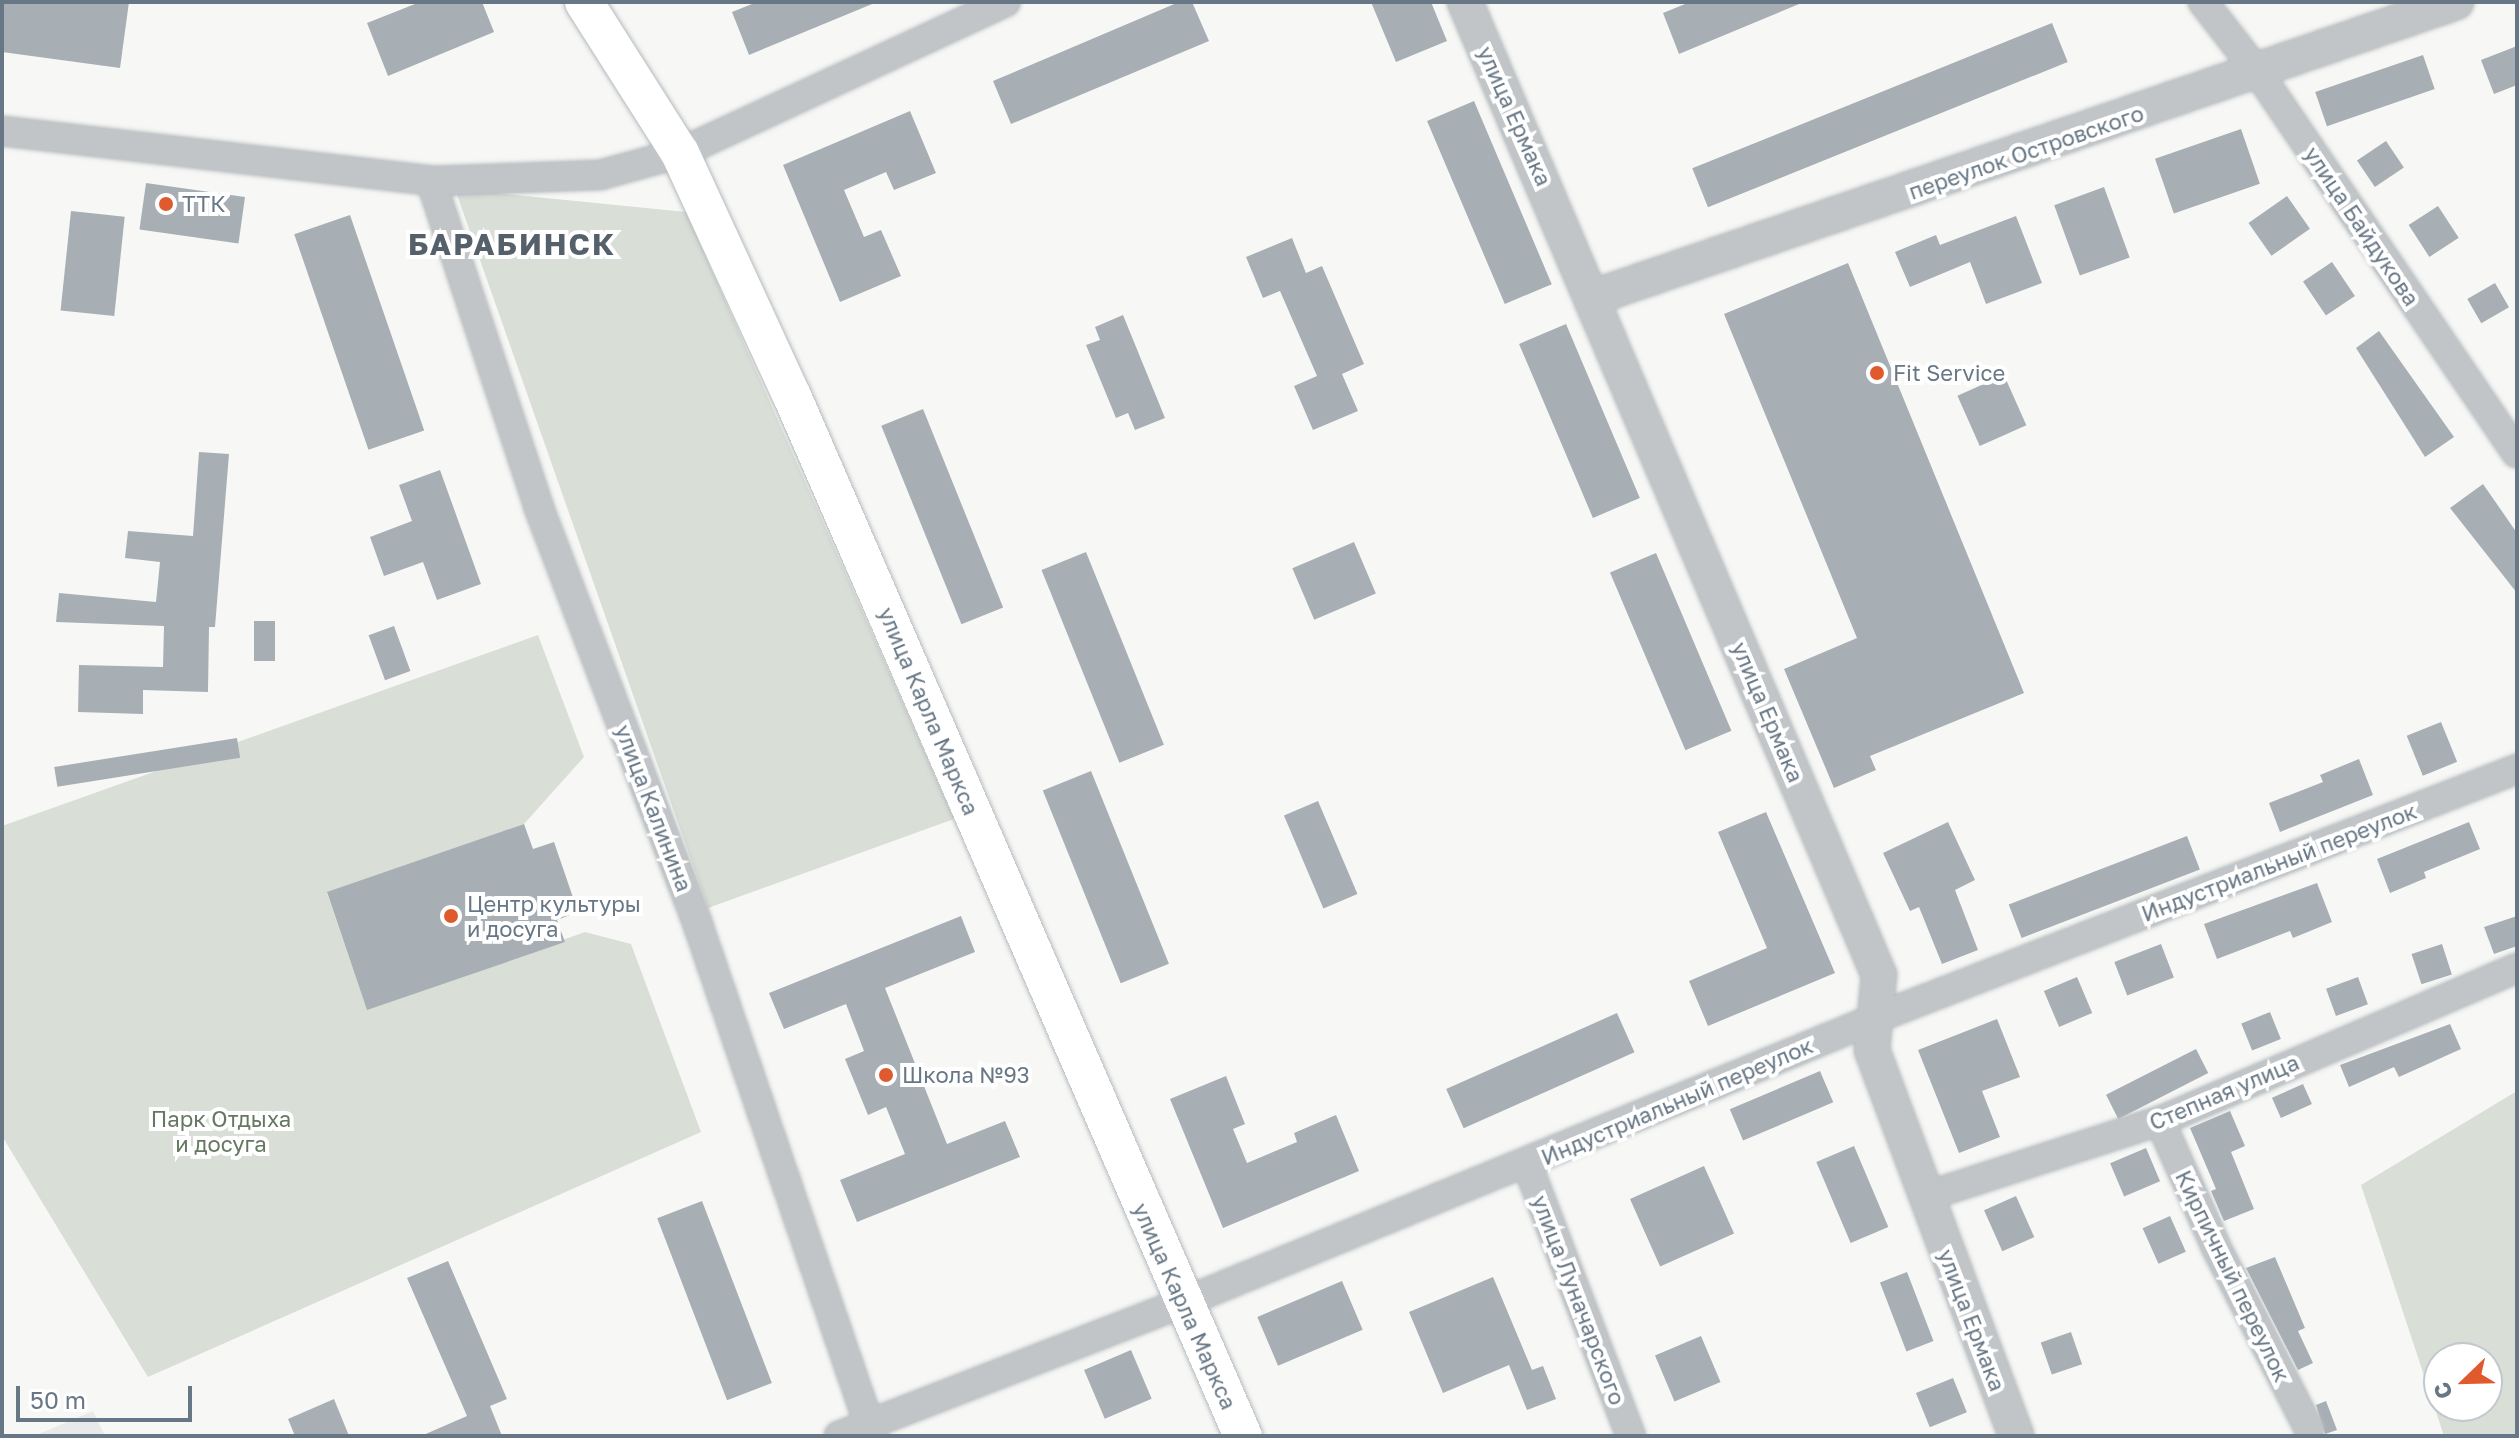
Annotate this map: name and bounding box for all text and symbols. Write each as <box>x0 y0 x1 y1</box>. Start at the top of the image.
street label: улица Ермака <box>1472 42 1558 190</box>
street label: переулок Островского <box>1905 99 2147 205</box>
street label: улица Байдукова <box>2299 141 2425 311</box>
place label: ТТК <box>182 191 226 217</box>
marker: ТТК <box>157 195 175 213</box>
district label: БАРАБИНСК <box>408 226 616 262</box>
place label: Fit Service <box>1893 360 2005 386</box>
marker: Fit Service <box>1868 364 1886 382</box>
street label: улица Карла Маркса <box>873 603 985 819</box>
street label: улица Ермака <box>1727 638 1809 786</box>
street label: улица Калинина <box>610 721 698 895</box>
street label: Индустриальный переулок <box>2138 797 2420 927</box>
place label: Центр культуры и досуга <box>467 890 641 942</box>
marker: Центр культуры и досуга <box>442 907 460 925</box>
street label: Индустриальный переулок <box>1537 1032 1817 1170</box>
street label: Степная улица <box>2145 1049 2303 1135</box>
place label: Школа №93 <box>902 1062 1030 1088</box>
marker: Школа №93 <box>877 1066 895 1084</box>
park label: Парк Отдыха и досуга <box>151 1105 291 1156</box>
street label: Кирпичный переулок <box>2170 1166 2296 1386</box>
street label: улица Луначарского <box>1527 1191 1631 1409</box>
street label: улица Карла Маркса <box>1128 1199 1242 1413</box>
street label: улица Ермака <box>1933 1245 2011 1395</box>
north arrow <box>2423 1342 2503 1422</box>
scale bar <box>20 1370 196 1420</box>
text: С <box>2427 1378 2458 1403</box>
text: 50 m <box>30 1385 86 1414</box>

